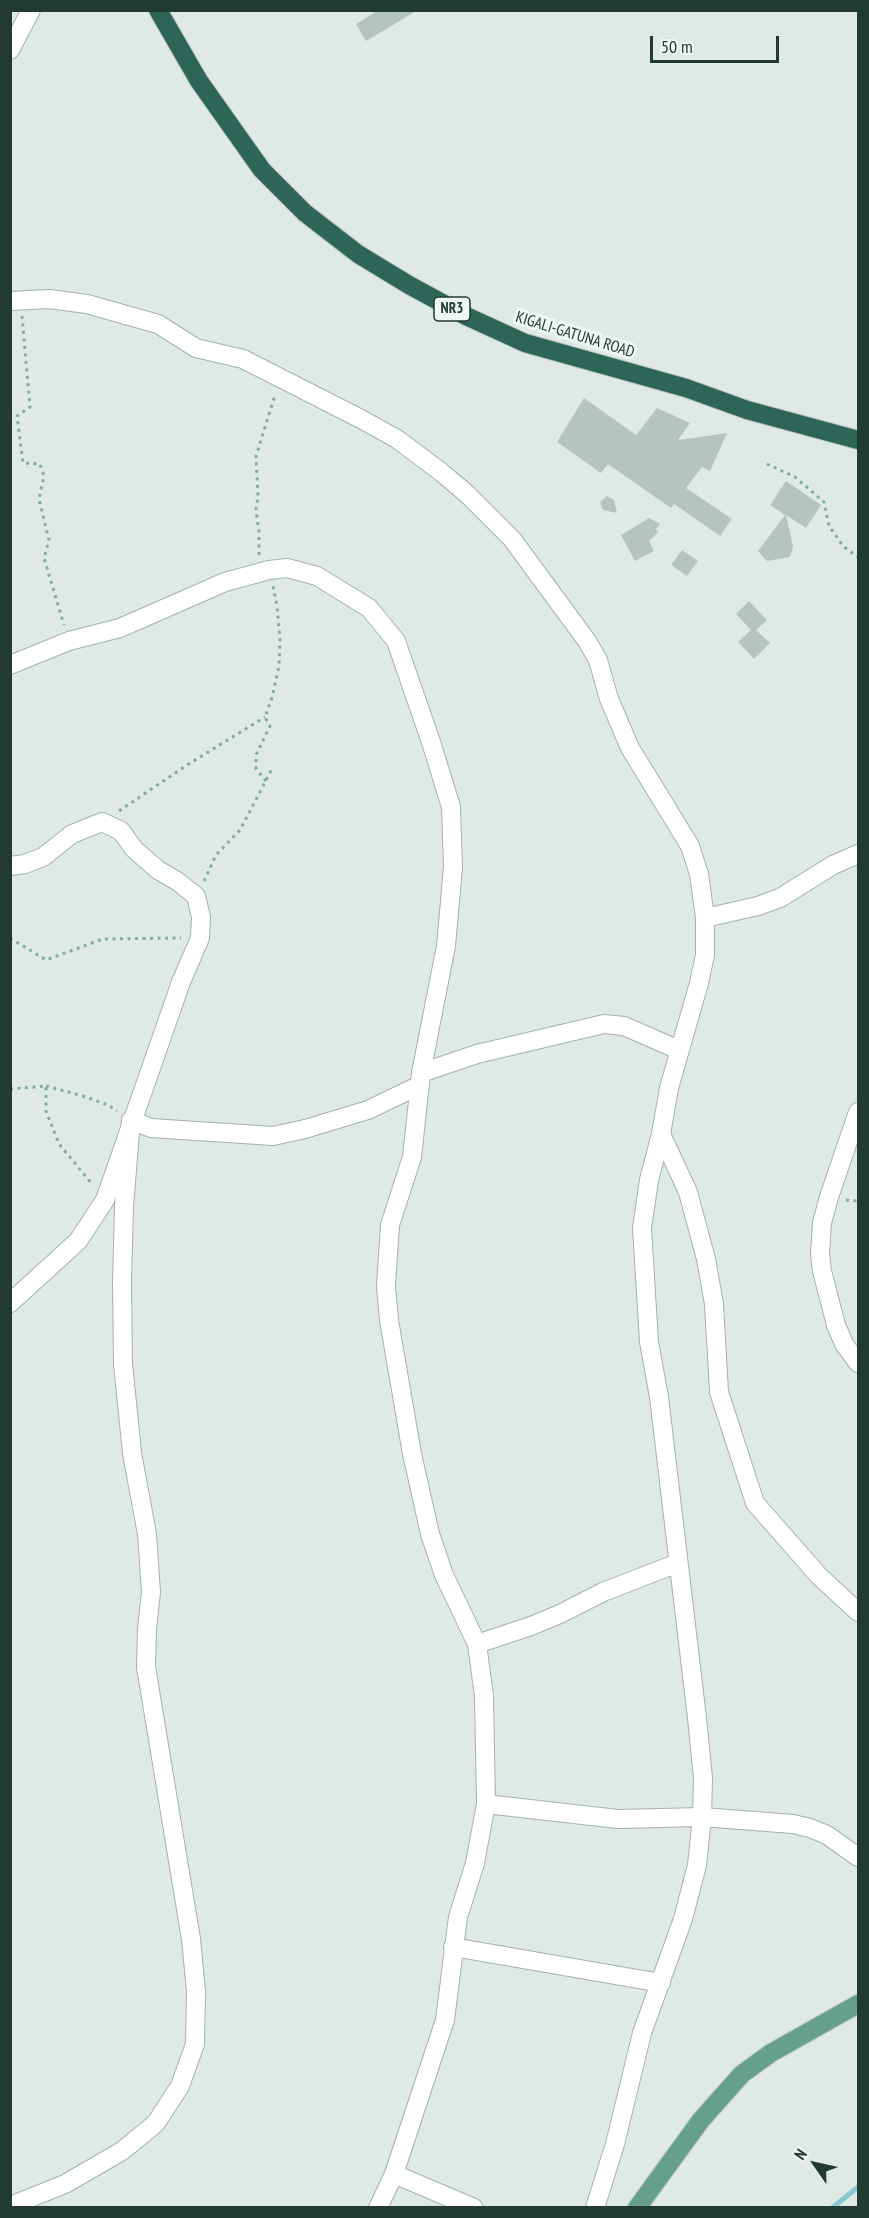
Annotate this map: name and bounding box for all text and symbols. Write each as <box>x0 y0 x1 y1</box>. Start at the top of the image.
scale bar <box>653 24 782 62</box>
text: 50 m <box>661 35 693 58</box>
road number: NR3 <box>434 297 470 321</box>
street label: KIGALI-GATUNA ROAD <box>513 308 637 362</box>
north arrow <box>785 2134 845 2194</box>
text: N <box>789 2145 811 2163</box>

